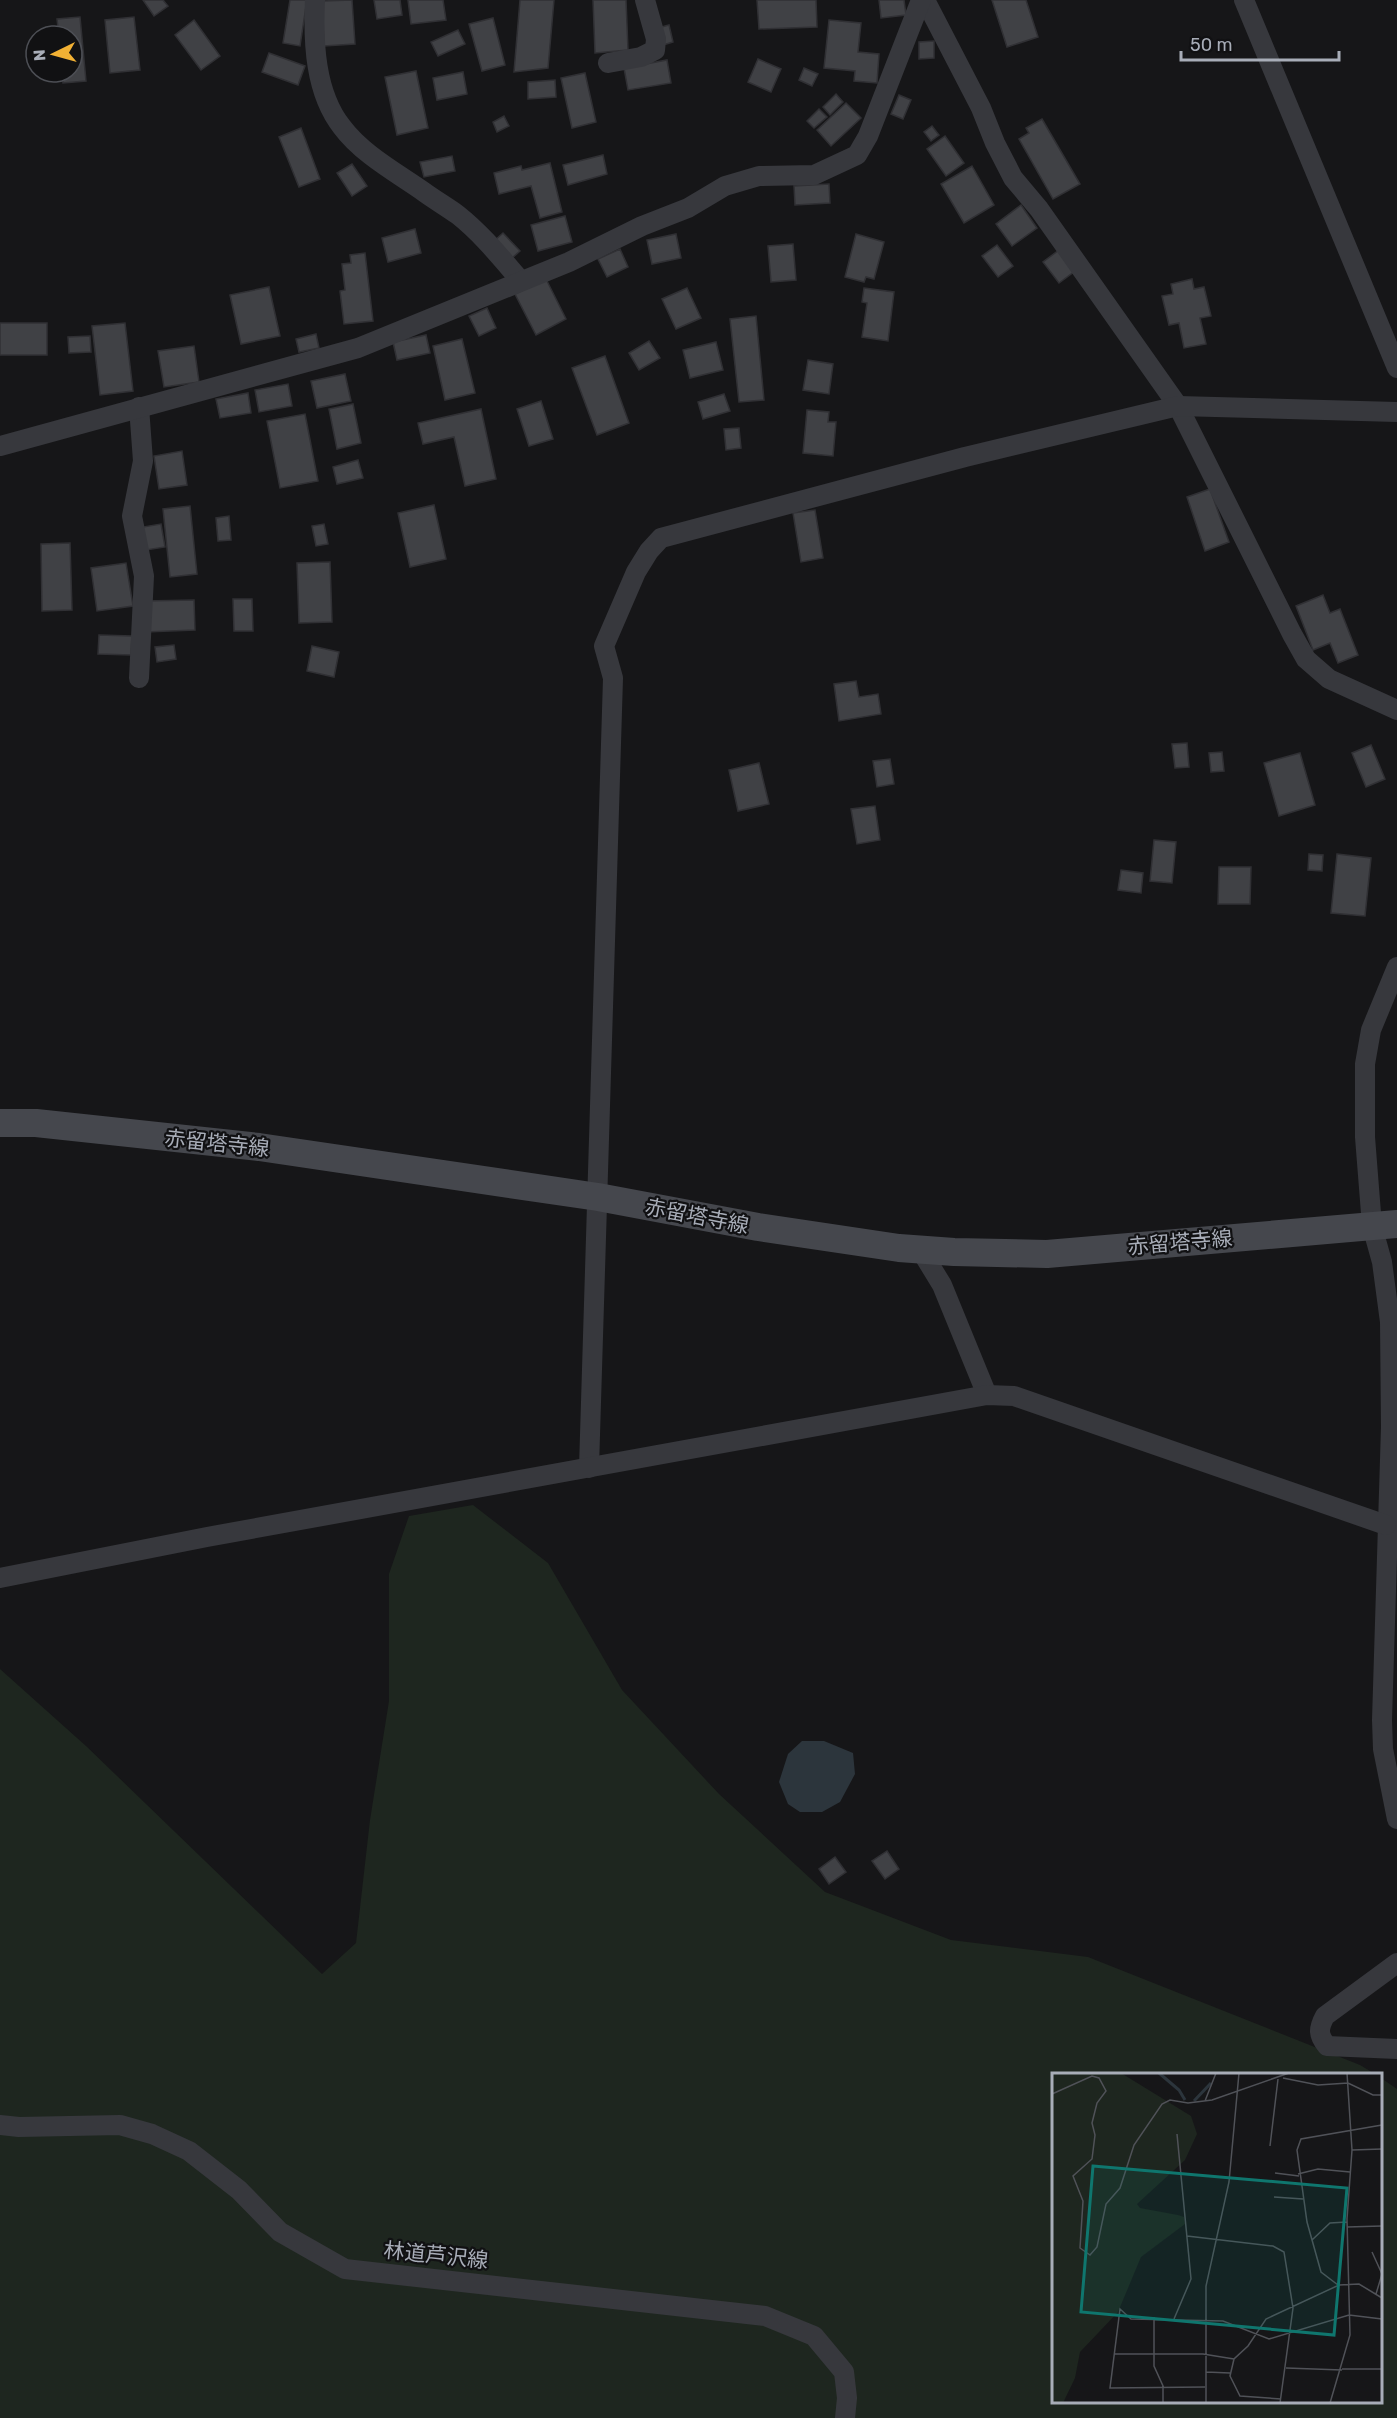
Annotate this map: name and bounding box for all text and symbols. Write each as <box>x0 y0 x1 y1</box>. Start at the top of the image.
north arrow <box>24 24 84 84</box>
scale bar <box>1181 24 1338 62</box>
text: 50 m <box>1190 34 1233 56</box>
text: N <box>30 49 50 62</box>
street label: 赤留塔寺線 <box>163 1125 271 1161</box>
street label: 赤留塔寺線 <box>643 1194 751 1238</box>
street label: 赤留塔寺線 <box>1127 1225 1233 1259</box>
inset map <box>1052 2073 1382 2403</box>
street label: 林道芦沢線 <box>382 2237 490 2273</box>

